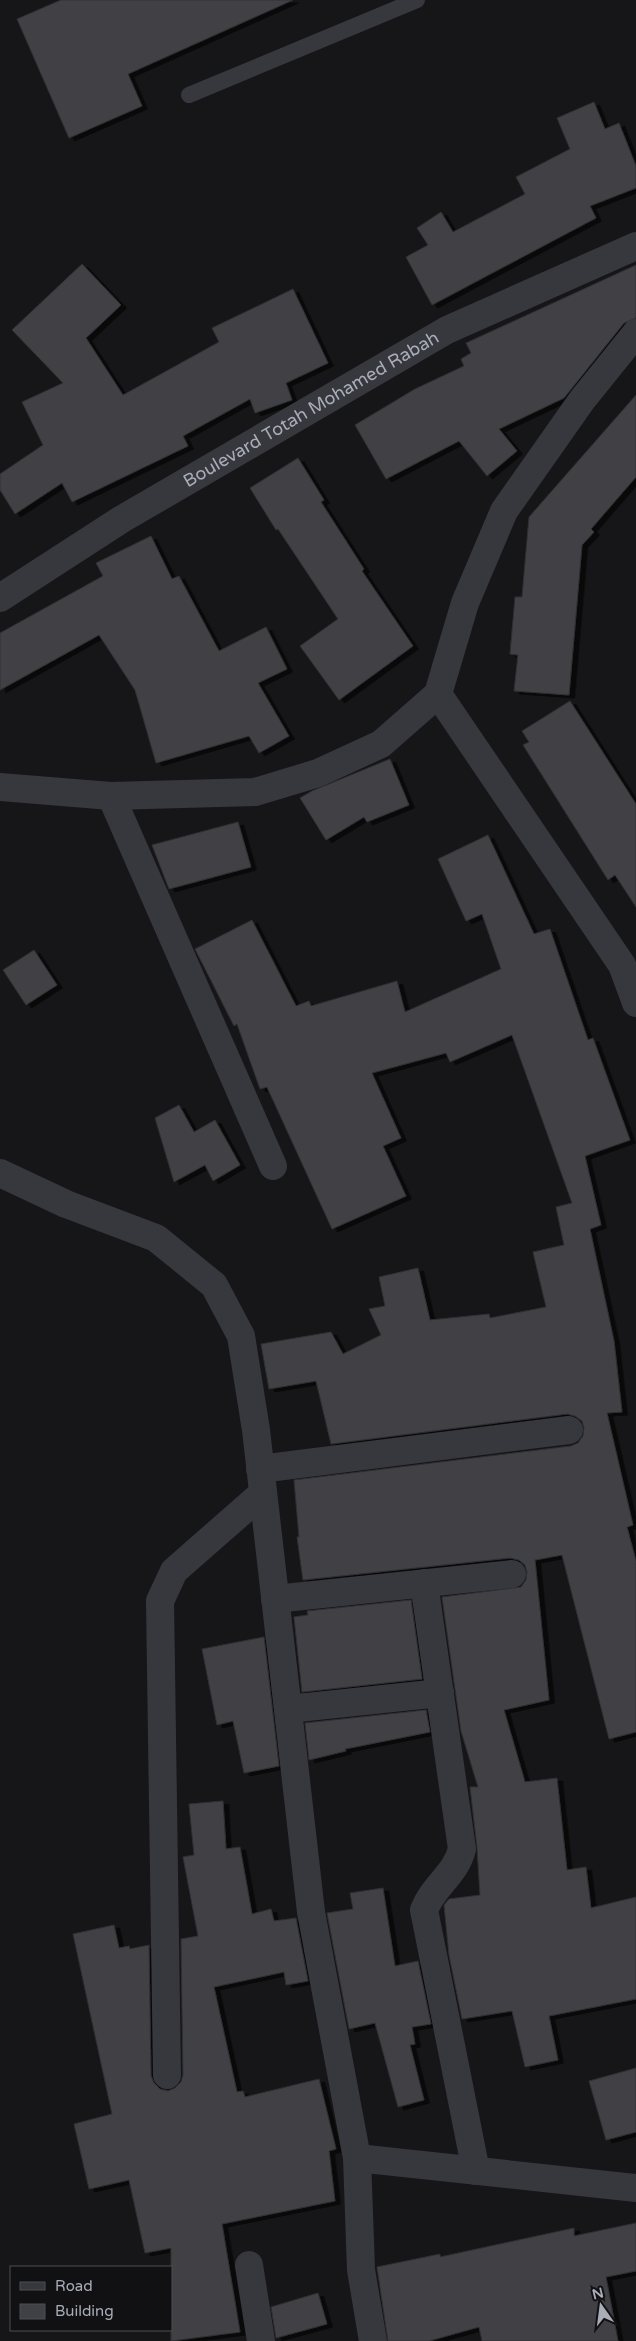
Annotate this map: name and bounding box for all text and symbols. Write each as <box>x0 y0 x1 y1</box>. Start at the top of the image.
street label: Boulevard Totah Mohamed Rabah <box>179 326 443 492</box>
legend <box>10 2266 172 2331</box>
text: Road <box>55 2277 93 2295</box>
north arrow <box>576 2281 626 2331</box>
text: N <box>590 2284 605 2303</box>
text: Building <box>55 2302 114 2320</box>

